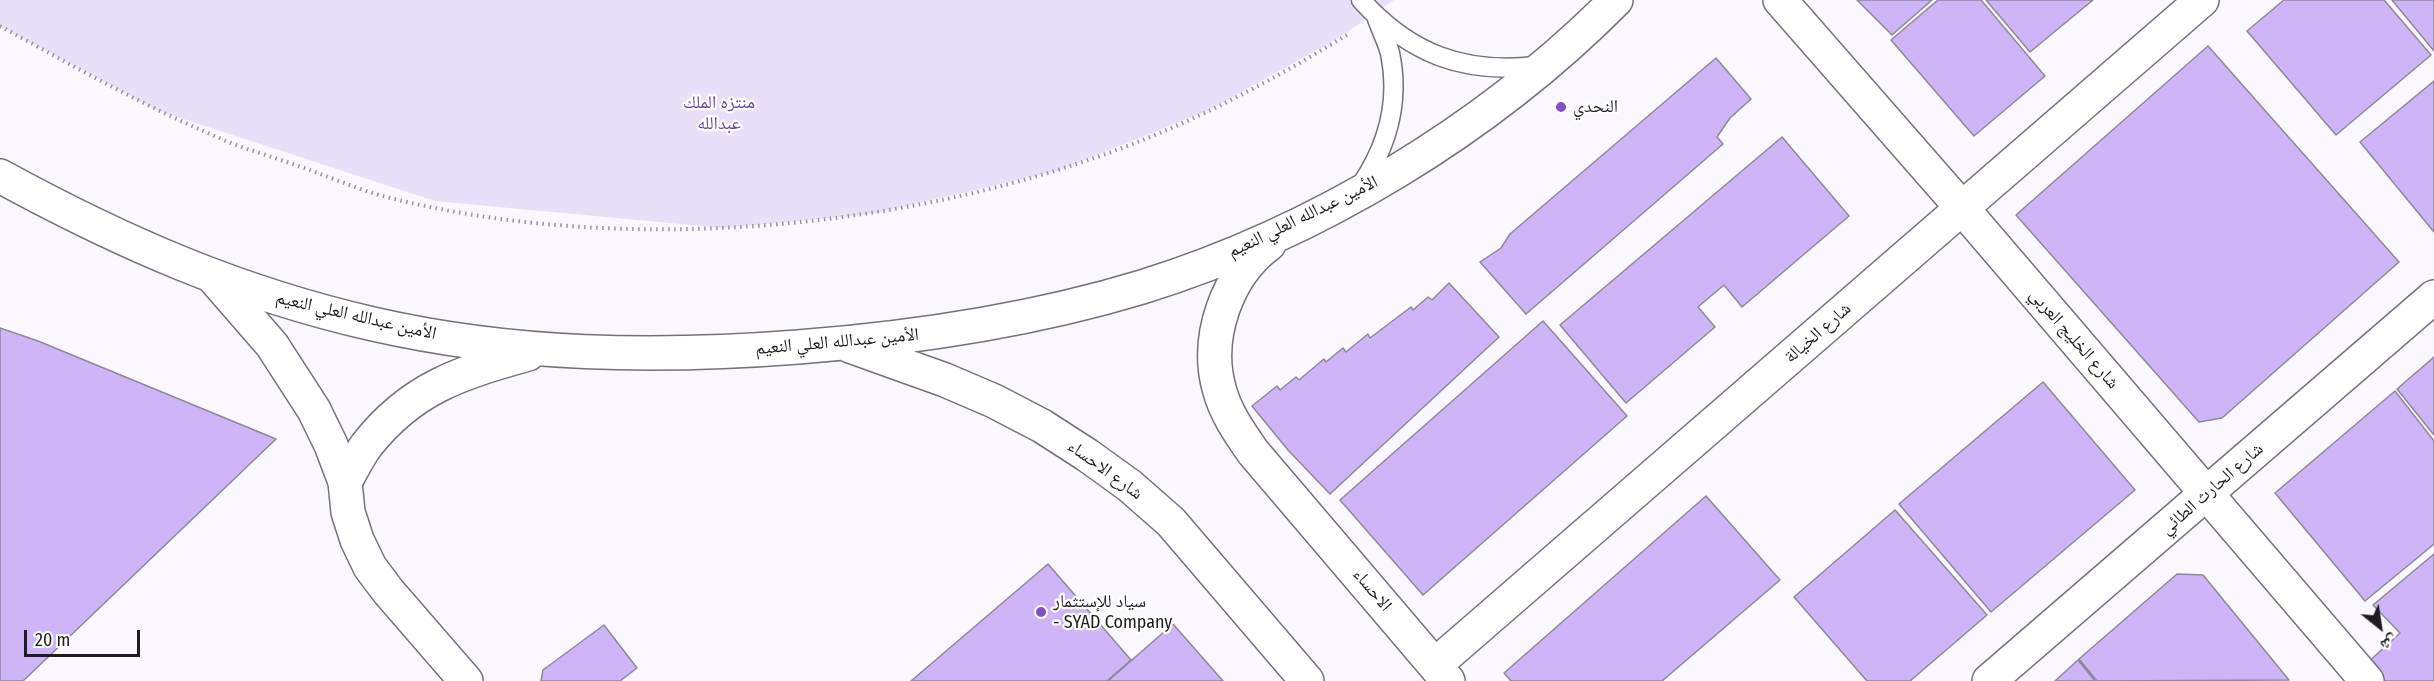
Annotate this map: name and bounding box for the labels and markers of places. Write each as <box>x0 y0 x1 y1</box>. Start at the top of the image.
place label: النحدي <box>1573 96 1618 118</box>
marker: النحدي <box>1554 100 1568 114</box>
place label: سياد للإستثمار - SYAD Company <box>1053 591 1172 634</box>
marker: سياد للإستثمار - SYAD Company <box>1034 605 1048 619</box>

